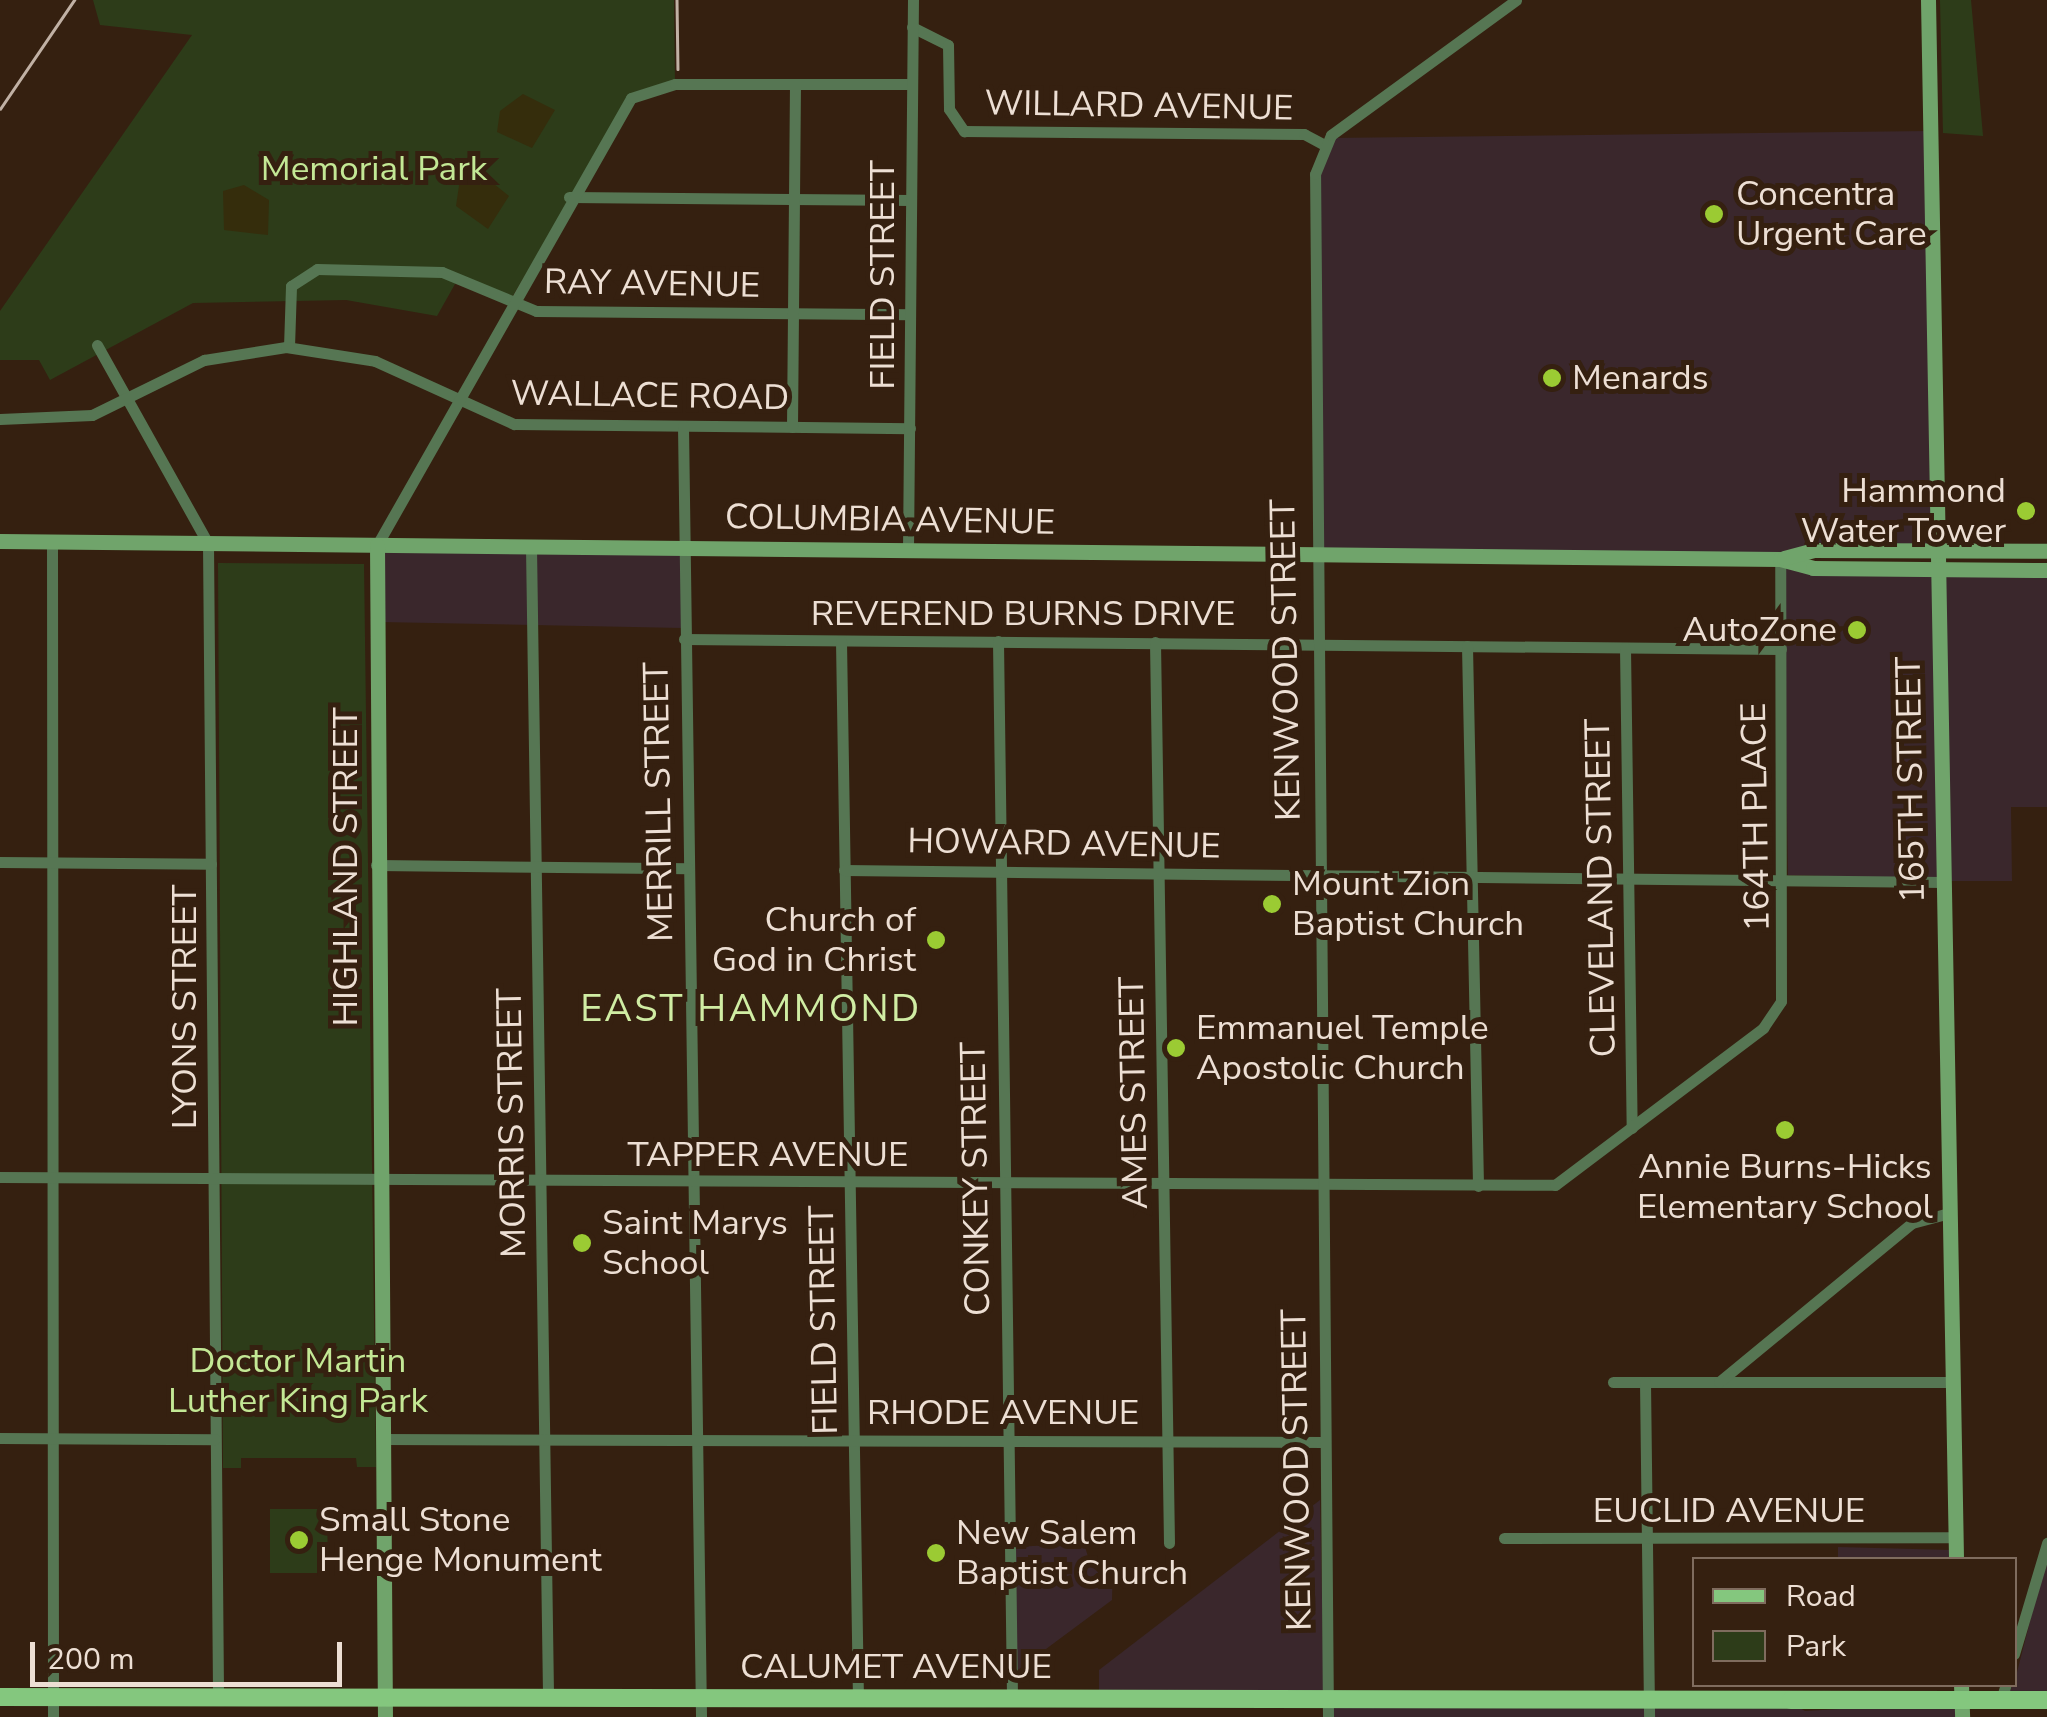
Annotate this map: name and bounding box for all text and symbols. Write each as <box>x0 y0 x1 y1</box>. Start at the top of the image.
street label: WILLARD AVENUE <box>984 82 1294 130</box>
park label: Memorial Park <box>261 148 487 190</box>
street label: FIELD STREET <box>862 160 904 390</box>
place label: Concentra Urgent Care <box>1736 173 1926 255</box>
marker: Concentra Urgent Care <box>1701 201 1727 227</box>
street label: RAY AVENUE <box>544 261 760 307</box>
place label: Menards <box>1572 357 1709 399</box>
marker: Menards <box>1541 367 1563 389</box>
street label: WALLACE ROAD <box>510 373 790 419</box>
place label: Hammond Water Tower <box>1801 470 2006 552</box>
street label: COLUMBIA AVENUE <box>725 496 1055 544</box>
street label: KENWOOD STREET <box>1262 499 1310 821</box>
marker: Hammond Water Tower <box>2015 500 2037 522</box>
street label: REVEREND BURNS DRIVE <box>811 593 1235 635</box>
place label: AutoZone <box>1682 609 1837 651</box>
marker: AutoZone <box>1846 619 1868 641</box>
street label: 165TH STREET <box>1888 656 1934 904</box>
street label: MERRILL STREET <box>636 662 682 942</box>
street label: 164TH PLACE <box>1733 702 1779 932</box>
street label: HIGHLAND STREET <box>325 707 367 1027</box>
street label: CLEVELAND STREET <box>1577 718 1625 1058</box>
street label: HOWARD AVENUE <box>907 820 1221 868</box>
place label: Mount Zion Baptist Church <box>1292 863 1524 945</box>
street label: LYONS STREET <box>164 885 206 1129</box>
marker: Mount Zion Baptist Church <box>1261 893 1283 915</box>
place label: Church of God in Christ <box>712 899 916 981</box>
marker: Church of God in Christ <box>925 929 947 951</box>
street label: AMES STREET <box>1111 976 1157 1210</box>
district label: EAST HAMMOND <box>580 986 922 1032</box>
street label: MORRIS STREET <box>489 988 535 1258</box>
place label: Emmanuel Temple Apostolic Church <box>1196 1007 1489 1089</box>
marker: Emmanuel Temple Apostolic Church <box>1165 1037 1187 1059</box>
street label: CONKEY STREET <box>953 1041 999 1317</box>
marker: Annie Burns-Hicks Elementary School <box>1774 1119 1796 1141</box>
street label: TAPPER AVENUE <box>628 1134 908 1176</box>
place label: Annie Burns-Hicks Elementary School <box>1637 1146 1933 1228</box>
place label: Saint Marys School <box>602 1202 788 1284</box>
street label: FIELD STREET <box>801 1205 847 1435</box>
marker: Saint Marys School <box>571 1232 593 1254</box>
street label: KENWOOD STREET <box>1273 1309 1321 1631</box>
park label: Doctor Martin Luther King Park <box>168 1340 428 1422</box>
street label: RHODE AVENUE <box>867 1392 1139 1434</box>
street label: EUCLID AVENUE <box>1593 1490 1865 1532</box>
place label: Small Stone Henge Monument <box>319 1499 602 1581</box>
place label: New Salem Baptist Church <box>956 1512 1188 1594</box>
marker: Small Stone Henge Monument <box>288 1529 310 1551</box>
marker: New Salem Baptist Church <box>925 1542 947 1564</box>
legend <box>1692 1557 2017 1687</box>
text: Road <box>1786 1576 1856 1617</box>
scale bar <box>35 1622 348 1684</box>
text: Park <box>1786 1626 1846 1667</box>
text: 200 m <box>47 1639 134 1680</box>
street label: CALUMET AVENUE <box>740 1646 1052 1688</box>

